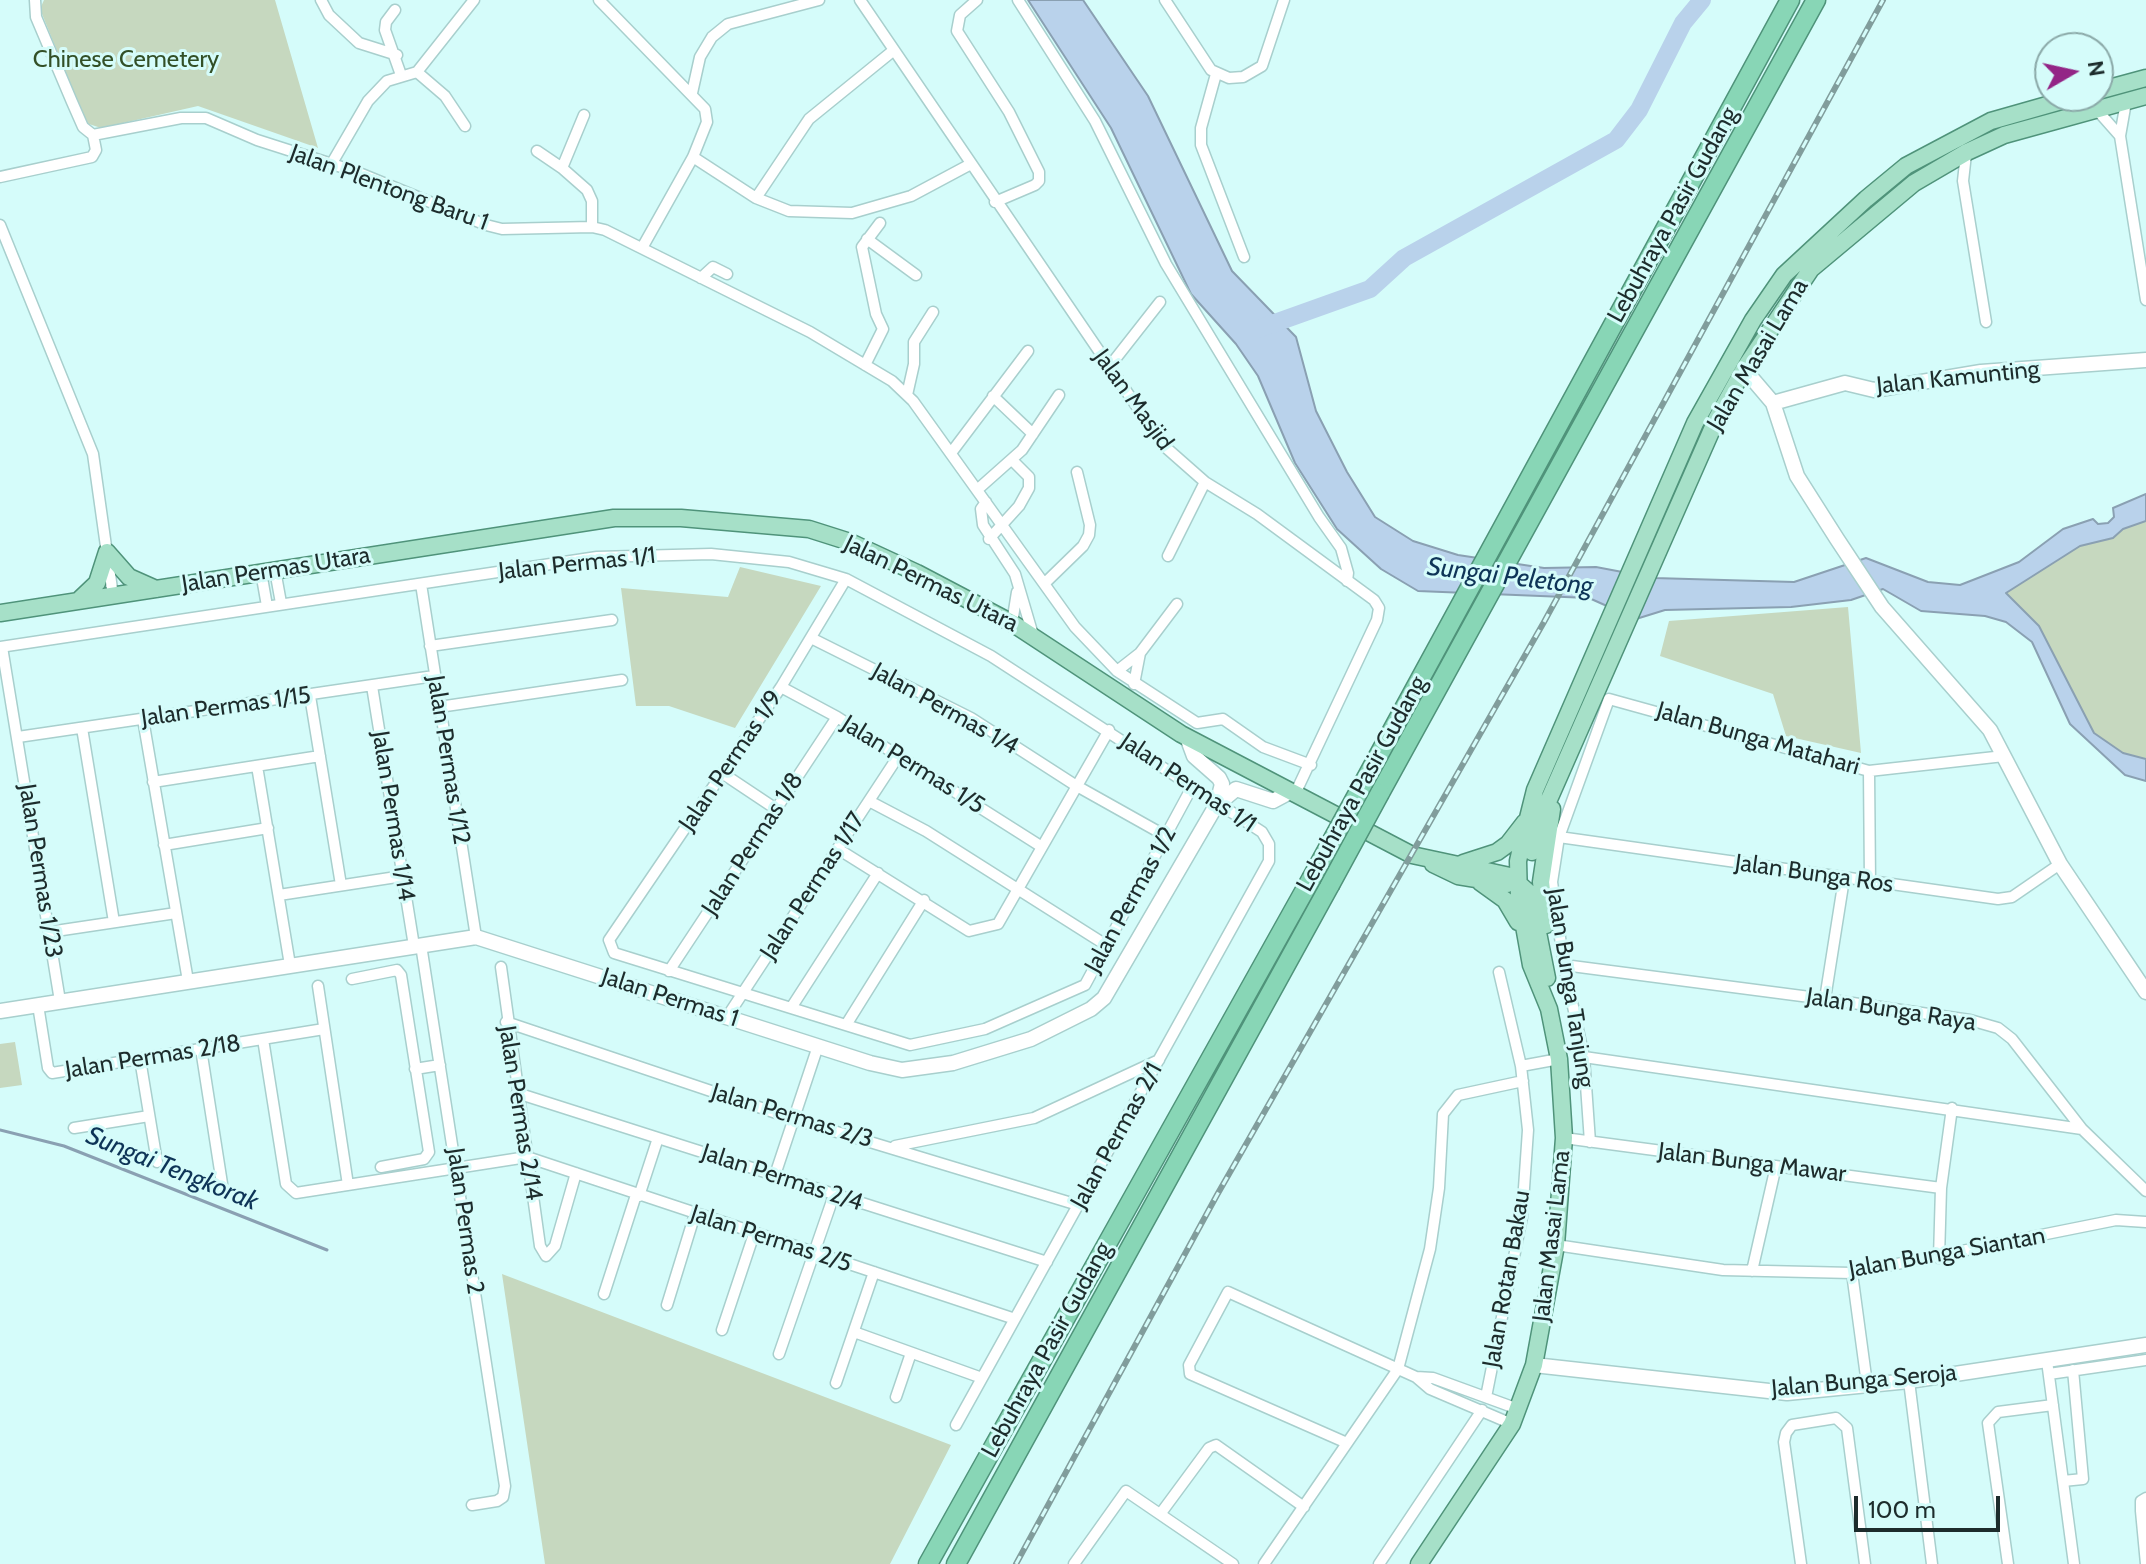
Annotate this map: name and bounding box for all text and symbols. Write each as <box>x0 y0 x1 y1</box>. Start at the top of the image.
north arrow <box>2034 32 2114 112</box>
park label: Chinese Cemetery <box>33 46 219 74</box>
text: N <box>2082 59 2111 78</box>
street label: Lebuhraya Pasir Gudang <box>1602 102 1744 328</box>
street label: Jalan Plentong Baru 1 <box>286 139 492 237</box>
street label: Jalan Masai Lama <box>1701 274 1815 436</box>
street label: Jalan Masjid <box>1087 344 1179 456</box>
street label: Jalan Kamunting <box>1875 355 2041 401</box>
street label: Jalan Permas Utara <box>839 529 1023 639</box>
street label: Jalan Permas Utara <box>180 541 372 599</box>
street label: Jalan Permas 1/1 <box>497 541 657 587</box>
water label: Sungai Peletong <box>1425 551 1595 603</box>
street label: Jalan Permas 1/4 <box>867 657 1023 761</box>
street label: Lebuhraya Pasir Gudang <box>1291 671 1433 897</box>
street label: Jalan Permas 1/12 <box>420 674 476 846</box>
street label: Jalan Permas 1/15 <box>139 681 313 733</box>
street label: Jalan Permas 1/9 <box>673 685 789 837</box>
street label: Jalan Bunga Matahari <box>1653 696 1863 782</box>
street label: Jalan Permas 1/5 <box>836 710 990 820</box>
street label: Jalan Permas 1/1 <box>1114 727 1262 839</box>
street label: Jalan Permas 1/14 <box>365 729 421 903</box>
street label: Jalan Permas 1/8 <box>696 767 810 921</box>
street label: Jalan Permas 1/23 <box>12 782 68 960</box>
street label: Jalan Permas 1/17 <box>755 807 871 965</box>
street label: Jalan Permas 1/2 <box>1079 822 1183 978</box>
street label: Jalan Bunga Ros <box>1733 849 1895 899</box>
street label: Jalan Bunga Tanjung <box>1540 886 1600 1090</box>
street label: Jalan Permas 1 <box>598 962 742 1034</box>
street label: Jalan Bunga Raya <box>1804 982 1978 1038</box>
street label: Jalan Permas 2/14 <box>492 1024 548 1202</box>
street label: Jalan Permas 2/18 <box>63 1029 243 1085</box>
street label: Jalan Permas 2/1 <box>1065 1058 1169 1214</box>
street label: Jalan Permas 2/3 <box>708 1078 876 1154</box>
water label: Sungai Tengkorak <box>81 1120 263 1218</box>
street label: Jalan Bunga Mawar <box>1656 1137 1848 1189</box>
street label: Jalan Permas 2/4 <box>698 1138 866 1218</box>
street label: Jalan Permas 2 <box>440 1146 490 1296</box>
street label: Jalan Masai Lama <box>1527 1149 1577 1323</box>
street label: Jalan Rotan Bakau <box>1477 1188 1537 1370</box>
street label: Jalan Permas 2/5 <box>687 1199 855 1279</box>
street label: Jalan Bunga Siantan <box>1846 1222 2048 1284</box>
street label: Lebuhraya Pasir Gudang <box>976 1237 1118 1463</box>
street label: Jalan Bunga Seroja <box>1770 1359 1958 1403</box>
scale bar <box>1858 1480 2004 1530</box>
text: 100 m <box>1868 1495 1936 1524</box>

